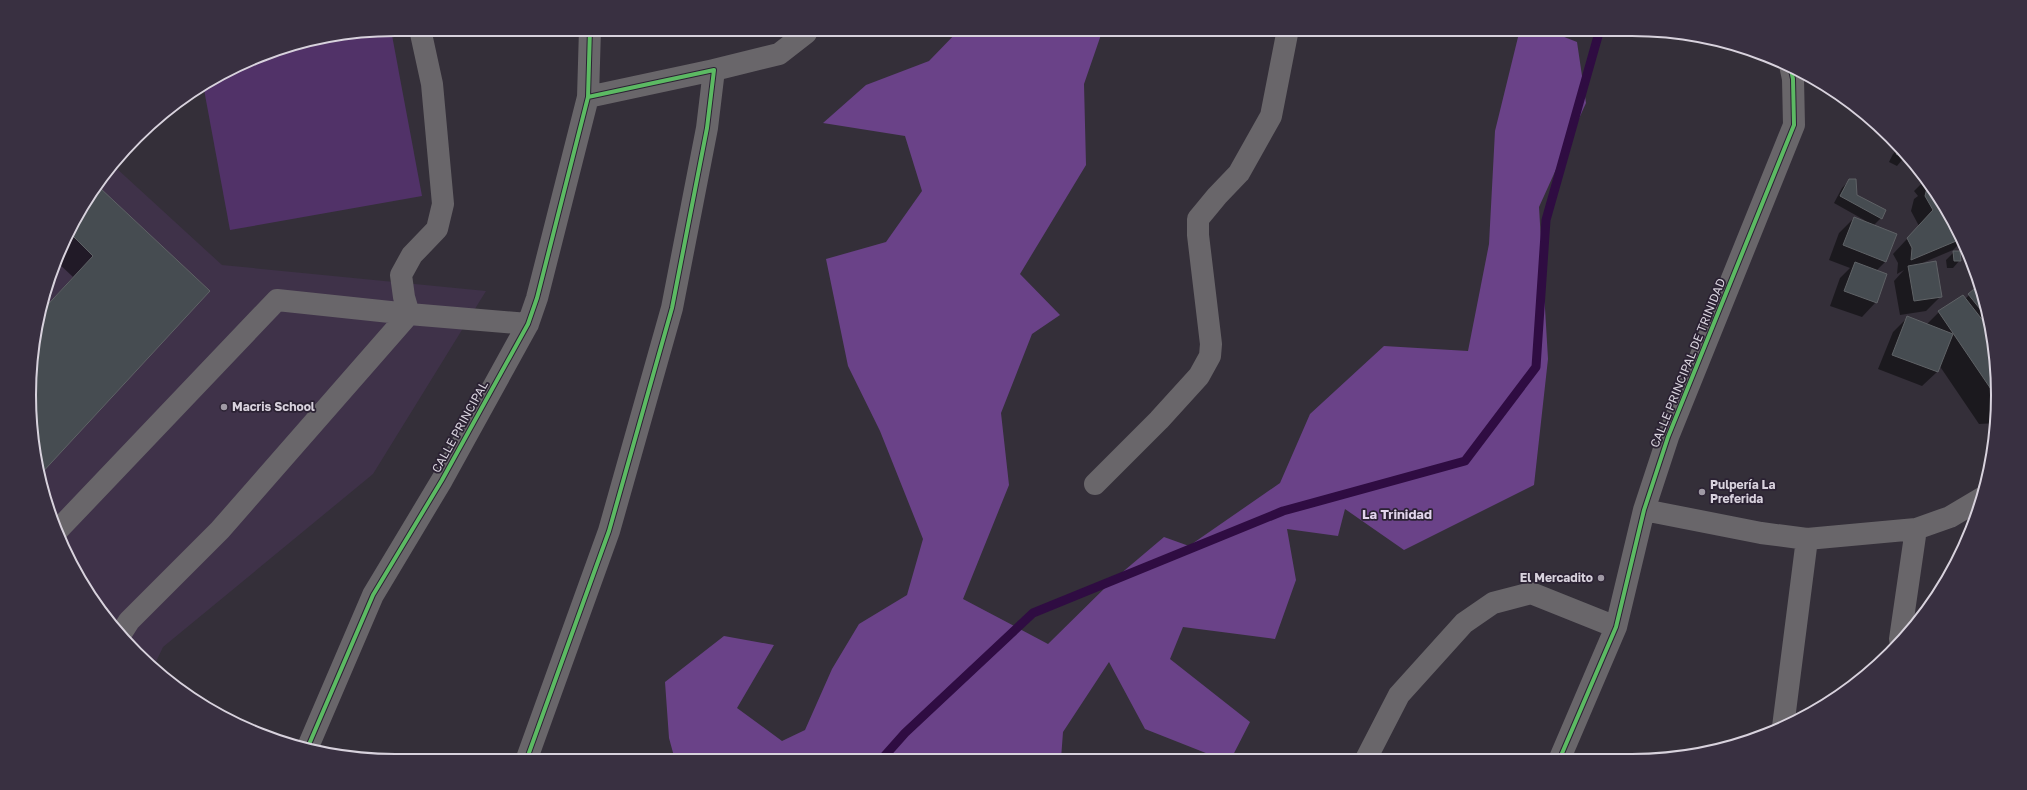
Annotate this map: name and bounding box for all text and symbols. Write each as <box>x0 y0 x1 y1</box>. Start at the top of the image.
street label: CALLE PRINCIPAL DE TRINIDAD <box>1647 276 1728 450</box>
street label: CALLE PRINCIPAL <box>428 378 491 475</box>
place label: Macris School <box>232 399 315 414</box>
marker: Macris School <box>219 402 229 412</box>
place label: Pulpería La Preferida <box>1710 477 1776 506</box>
marker: Pulpería La Preferida <box>1697 487 1707 497</box>
district label: La Trinidad <box>1362 506 1432 522</box>
place label: El Mercadito <box>1520 570 1593 585</box>
marker: El Mercadito <box>1596 573 1606 583</box>

